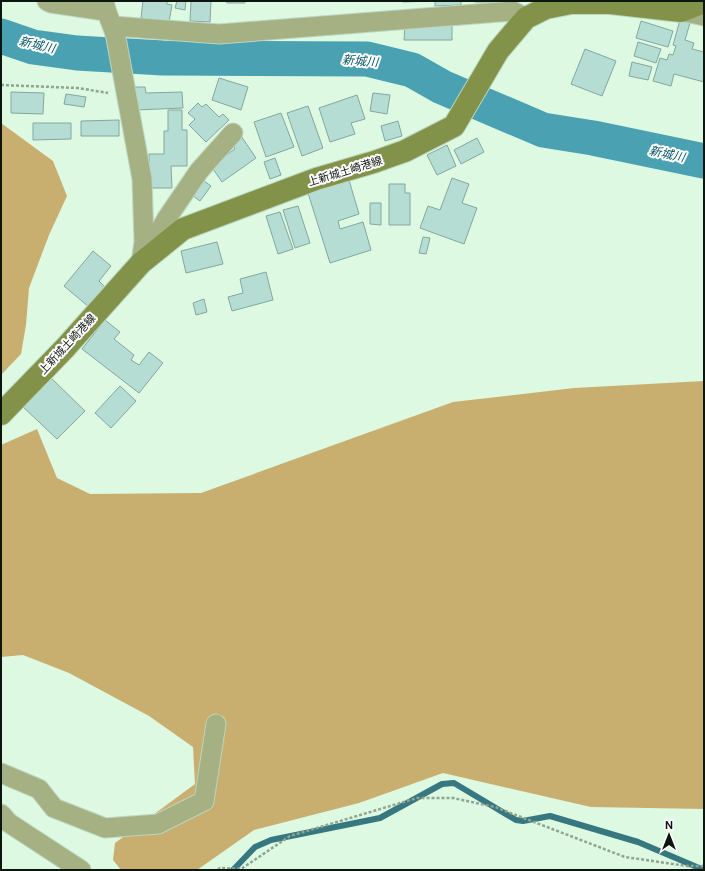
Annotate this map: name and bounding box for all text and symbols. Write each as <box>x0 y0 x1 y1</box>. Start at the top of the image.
water label: 新城川 <box>18 33 58 57</box>
water label: 新城川 <box>341 51 381 71</box>
water label: 新城川 <box>648 142 688 166</box>
street label: 上新城土崎港線 <box>306 153 384 189</box>
street label: 上新城土崎港線 <box>36 311 98 377</box>
north arrow <box>649 815 689 855</box>
text: N <box>665 818 673 832</box>

